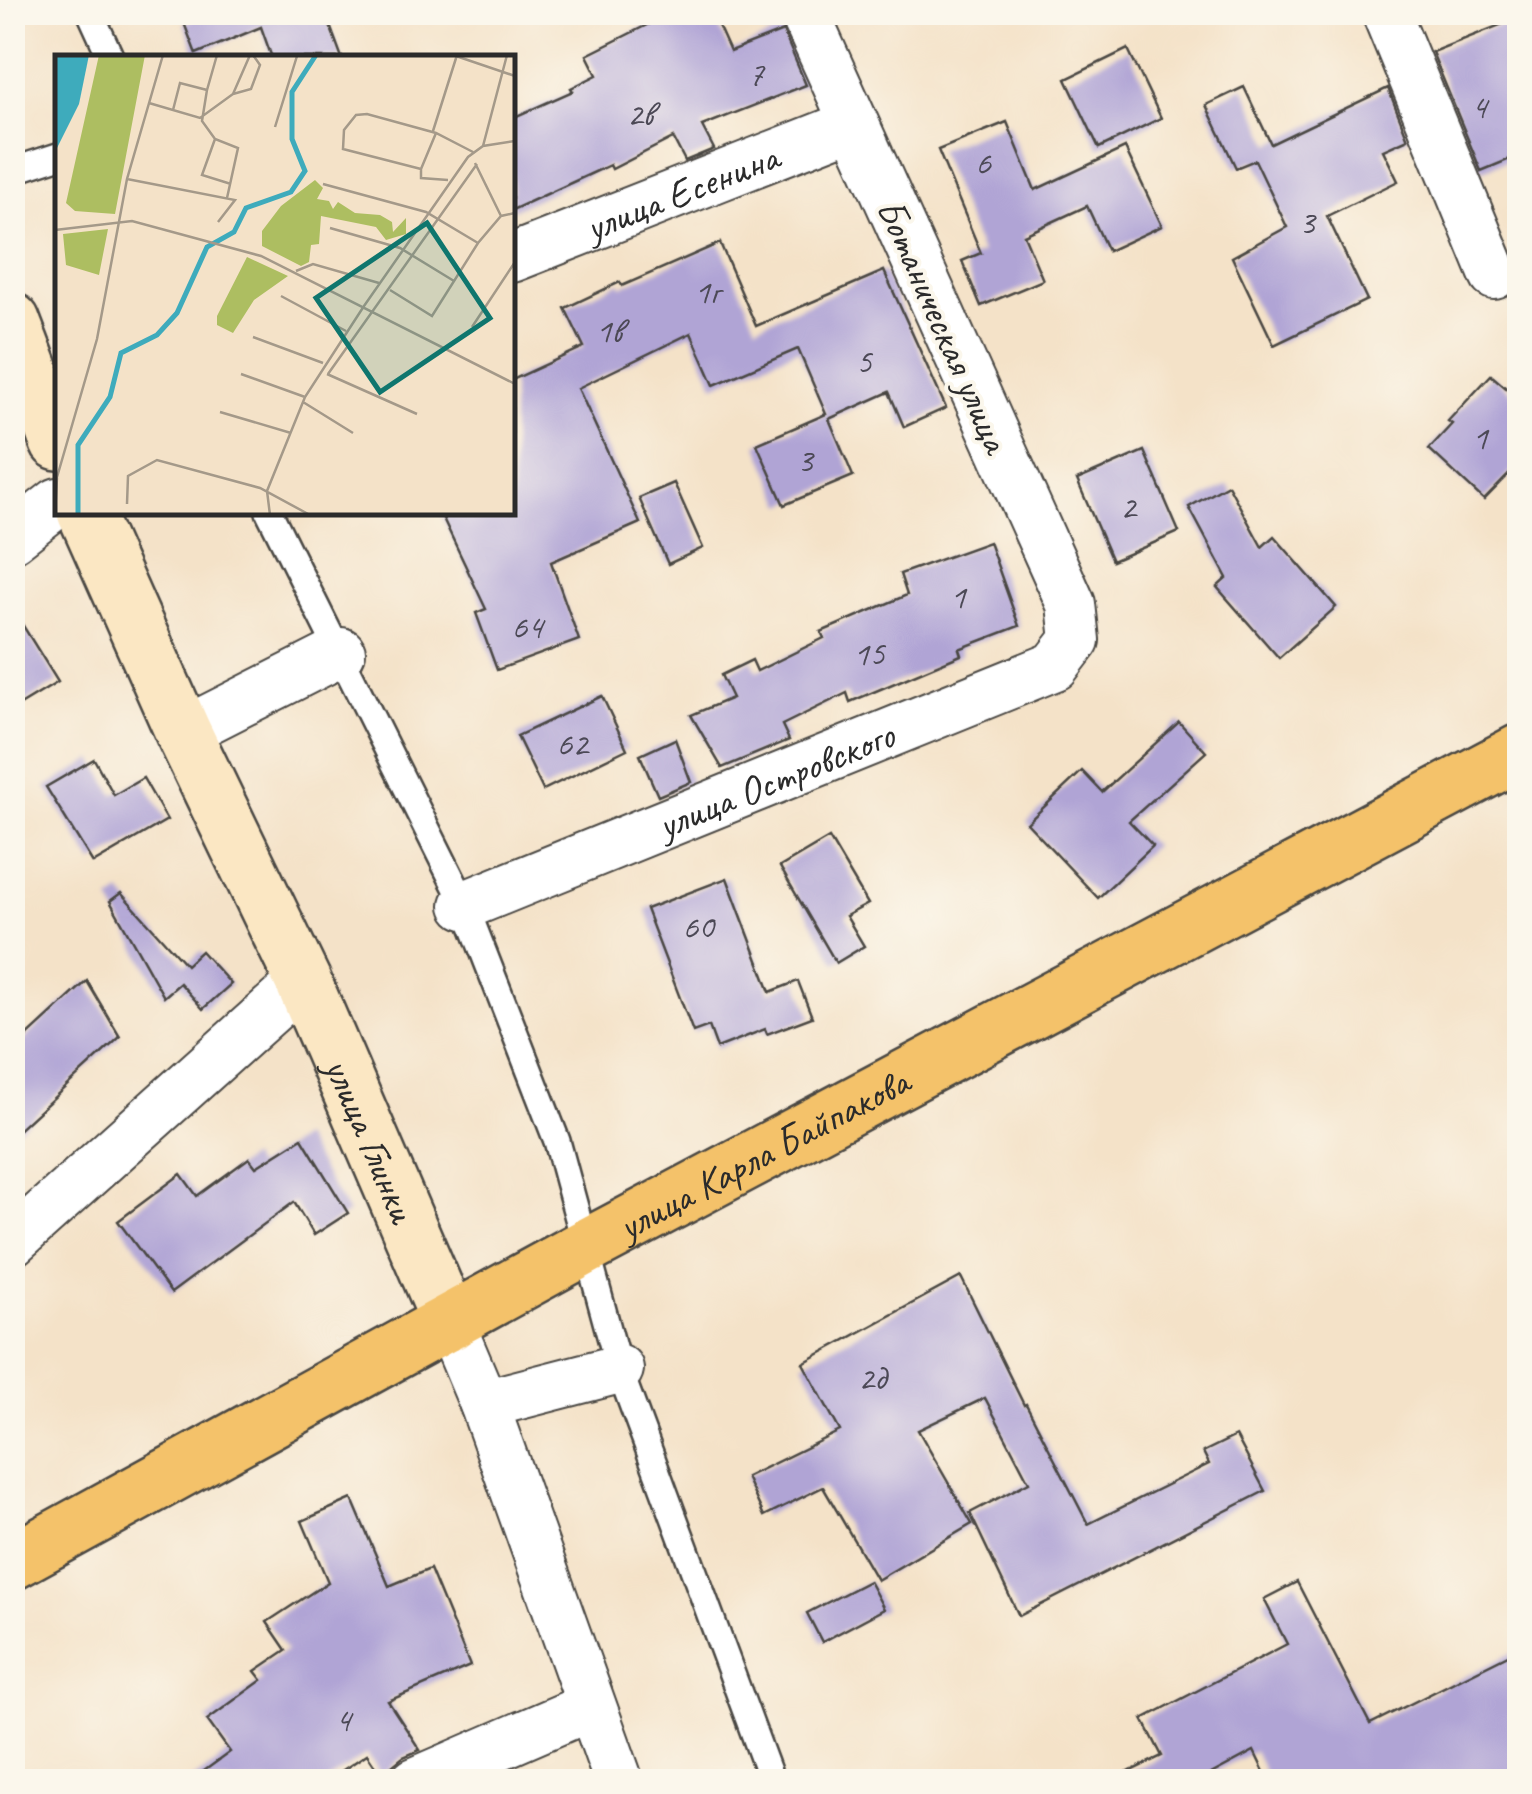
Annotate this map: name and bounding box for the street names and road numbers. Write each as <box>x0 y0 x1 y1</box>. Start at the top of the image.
street label: улица Есенина <box>576 131 789 254</box>
street label: Ботаническая улица <box>865 191 1023 463</box>
street label: улица Островского <box>648 709 903 851</box>
street label: улица Глинки <box>312 1049 428 1232</box>
street label: улица Карла Байпакова <box>608 1055 921 1253</box>

